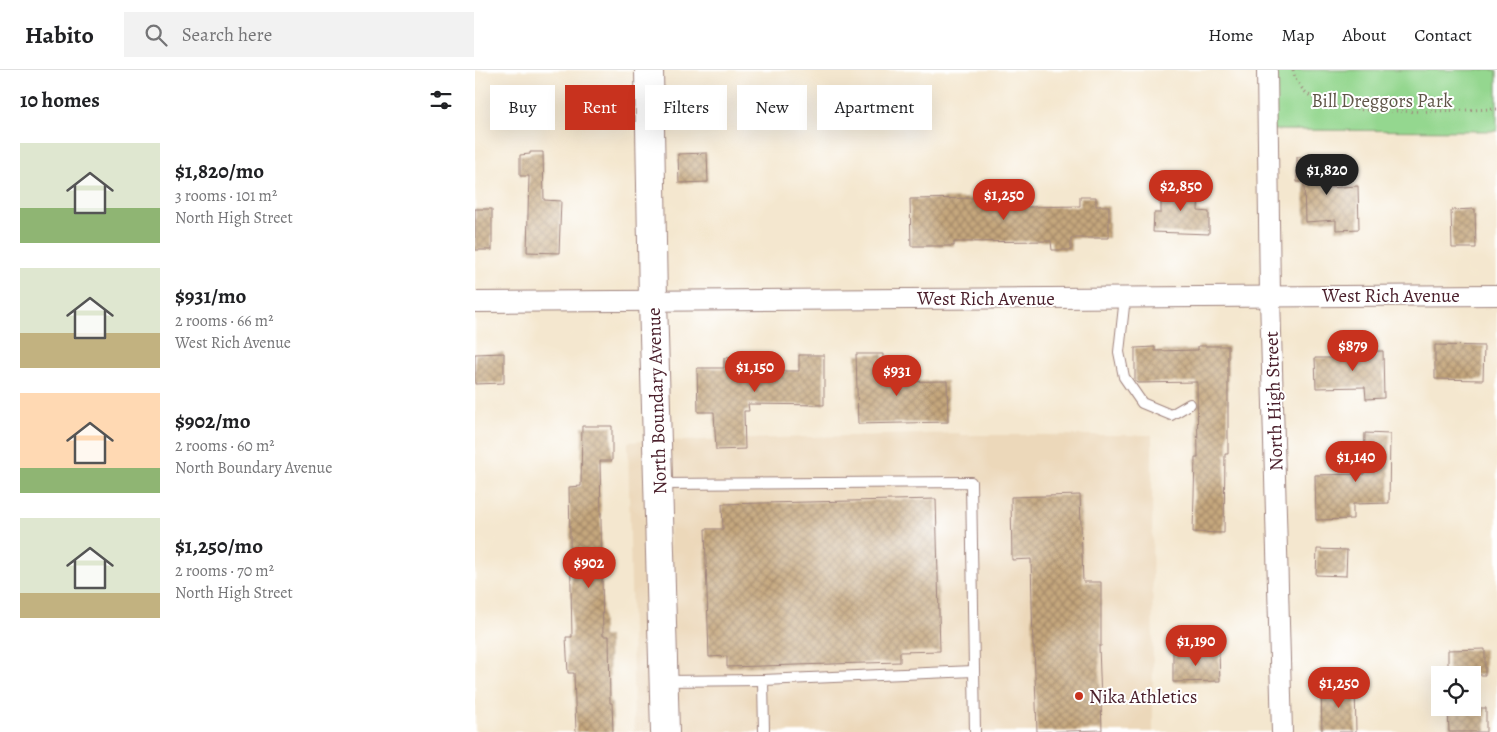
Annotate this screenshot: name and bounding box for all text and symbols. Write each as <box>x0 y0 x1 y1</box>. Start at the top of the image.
search box <box>124 12 474 57</box>
text: Habito <box>25 19 94 51</box>
icon: search <box>142 21 170 49</box>
text: Search here <box>182 22 272 48</box>
text: Home <box>1208 23 1253 47</box>
text: Map <box>1281 23 1314 47</box>
text: About <box>1342 23 1386 47</box>
text: Contact <box>1414 23 1472 47</box>
chip: Buy <box>490 85 555 130</box>
chip: Rent <box>565 85 635 130</box>
chip: Filters <box>645 85 727 130</box>
chip: New <box>737 85 807 130</box>
chip: Apartment <box>817 85 932 130</box>
text: 10 homes <box>20 86 100 114</box>
icon: filters <box>427 86 455 114</box>
park label: Bill Dreggors Park <box>1311 88 1453 114</box>
pin: $1,820 <box>1286 154 1368 196</box>
text: $1,820/mo <box>175 157 264 185</box>
text: $1,820 <box>1307 159 1347 181</box>
icon: home <box>60 163 120 223</box>
pin: $2,850 <box>1140 170 1222 212</box>
text: $2,850 <box>1160 175 1202 197</box>
pin: $1,250 <box>963 178 1045 221</box>
text: $1,250 <box>984 184 1024 206</box>
text: 3 rooms · 101 m² <box>175 185 277 207</box>
text: North High Street <box>175 207 293 229</box>
text: $931/mo <box>175 282 246 310</box>
street label: West Rich Avenue <box>1321 283 1460 309</box>
street label: West Rich Avenue <box>916 286 1055 312</box>
icon: home <box>60 288 120 348</box>
street label: North Boundary Avenue <box>641 307 673 495</box>
text: 2 rooms · 66 m² <box>175 310 273 332</box>
pin: $879 <box>1323 330 1383 372</box>
street label: North High Street <box>1259 331 1289 471</box>
text: West Rich Avenue <box>175 332 291 354</box>
text: $879 <box>1338 335 1368 357</box>
pin: $1,150 <box>714 350 796 393</box>
pin: $931 <box>867 354 927 397</box>
text: $1,150 <box>736 356 774 378</box>
text: $931 <box>883 360 911 382</box>
text: $902/mo <box>175 407 251 435</box>
icon: home <box>60 413 120 473</box>
text: 2 rooms · 60 m² <box>175 435 275 457</box>
pin: $1,140 <box>1315 440 1397 483</box>
text: $1,140 <box>1337 446 1375 468</box>
text: North Boundary Avenue <box>175 457 332 479</box>
text: $1,250/mo <box>175 532 263 560</box>
icon: home <box>60 538 120 598</box>
pin: $902 <box>559 546 619 589</box>
text: $902 <box>574 552 604 574</box>
text: 2 rooms · 70 m² <box>175 560 274 582</box>
text: North High Street <box>175 582 293 604</box>
pin: $1,190 <box>1155 624 1237 667</box>
text: $1,190 <box>1177 630 1215 652</box>
pin: $1,250 <box>1298 666 1380 709</box>
map controls <box>1431 666 1481 716</box>
button: locate <box>1431 666 1481 716</box>
text: $1,250 <box>1319 672 1359 694</box>
place label: Nika Athletics <box>1089 684 1198 710</box>
marker: Nika Athletics <box>1073 690 1085 702</box>

